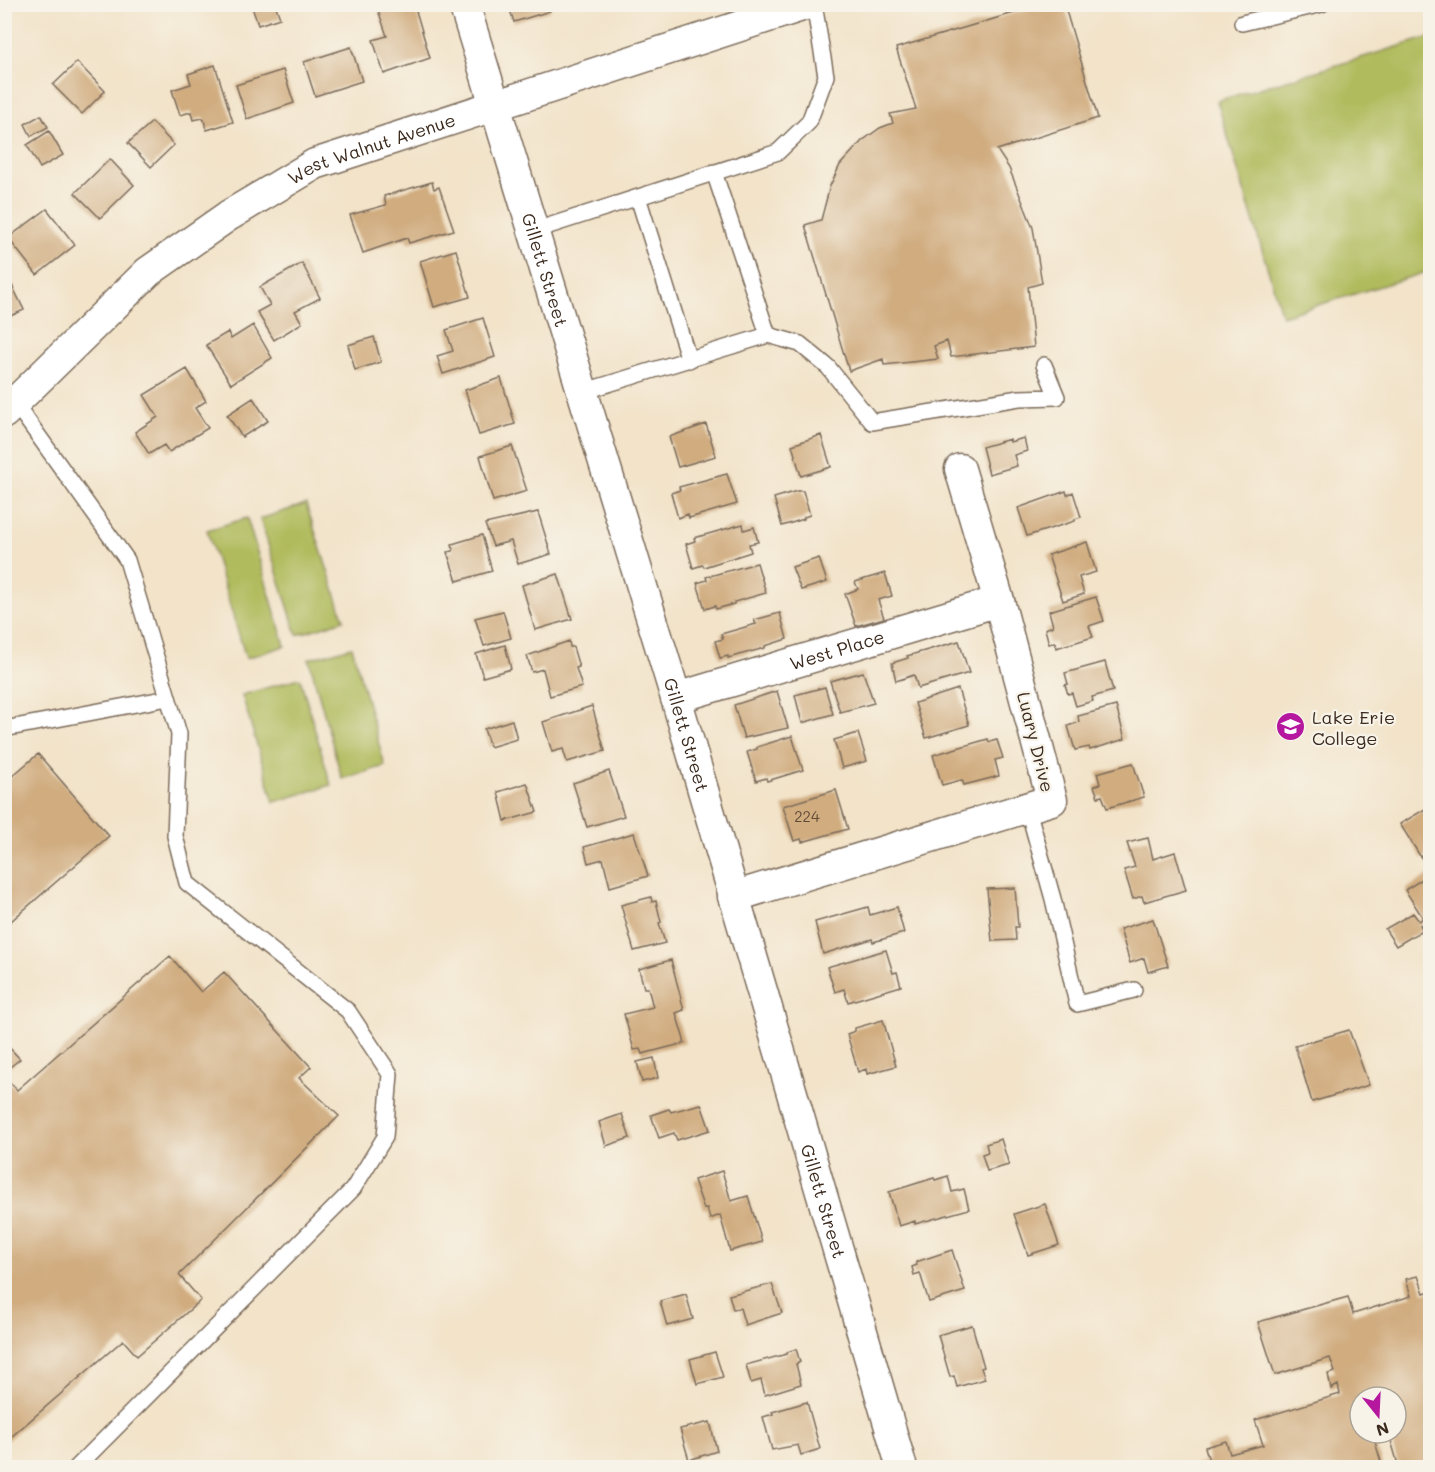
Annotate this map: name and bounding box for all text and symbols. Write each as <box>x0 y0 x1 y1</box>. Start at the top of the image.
street label: West Walnut Avenue <box>283 107 458 190</box>
street label: Gillett Street <box>516 210 574 330</box>
street label: West Place <box>787 624 887 675</box>
street label: Gillett Street <box>658 675 715 795</box>
street label: Luary Drive <box>1012 689 1060 795</box>
place label: Lake Erie College <box>1312 705 1395 750</box>
school or university icon: Lake Erie College <box>1275 711 1307 743</box>
house number: 224 <box>794 806 820 826</box>
street label: Gillett Street <box>796 1141 852 1261</box>
north arrow <box>1348 1385 1408 1445</box>
text: N <box>1374 1418 1392 1442</box>

